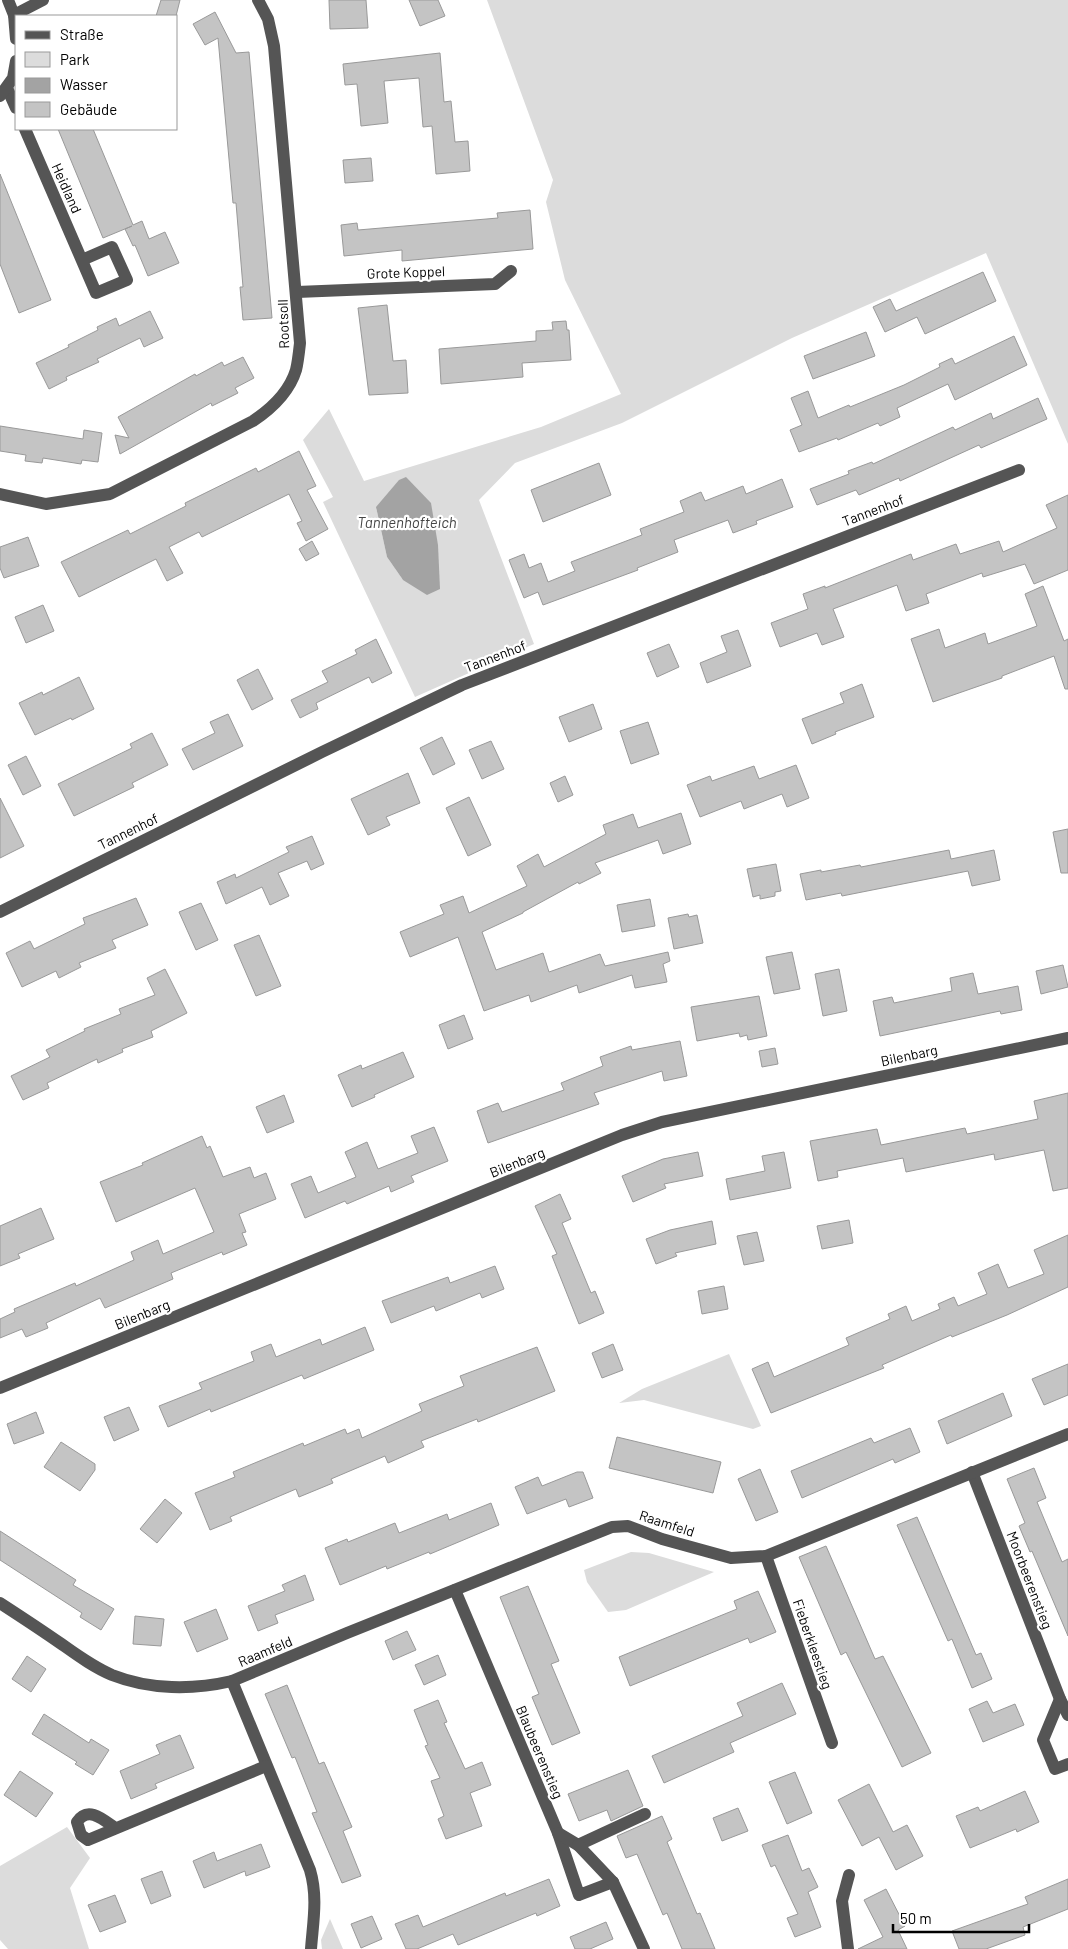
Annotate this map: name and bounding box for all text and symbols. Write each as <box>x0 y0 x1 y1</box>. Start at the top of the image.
legend <box>15 15 178 130</box>
text: Straße <box>60 25 104 43</box>
text: Park <box>60 50 90 68</box>
text: Wasser <box>60 75 108 93</box>
text: Gebäude <box>60 100 117 118</box>
street label: Heidland <box>48 160 86 216</box>
street label: Grote Koppel <box>367 262 445 282</box>
street label: Rootsoll <box>274 299 292 349</box>
street label: Tannenhof <box>840 490 906 530</box>
water label: Tannenhofteich <box>357 513 457 531</box>
street label: Tannenhof <box>462 636 528 676</box>
street label: Tannenhof <box>95 809 161 853</box>
street label: Bilenbarg <box>879 1041 939 1069</box>
street label: Bilenbarg <box>487 1143 547 1181</box>
street label: Bilenbarg <box>112 1295 172 1333</box>
street label: Raamfeld <box>637 1506 697 1540</box>
street label: Moorbeerenstieg <box>1004 1529 1056 1631</box>
street label: Fieberkleestieg <box>790 1597 836 1691</box>
street label: Raamfeld <box>235 1632 295 1670</box>
street label: Blaubeerenstieg <box>513 1703 567 1801</box>
scale bar <box>893 1902 1029 1934</box>
text: 50 m <box>900 1909 932 1927</box>

